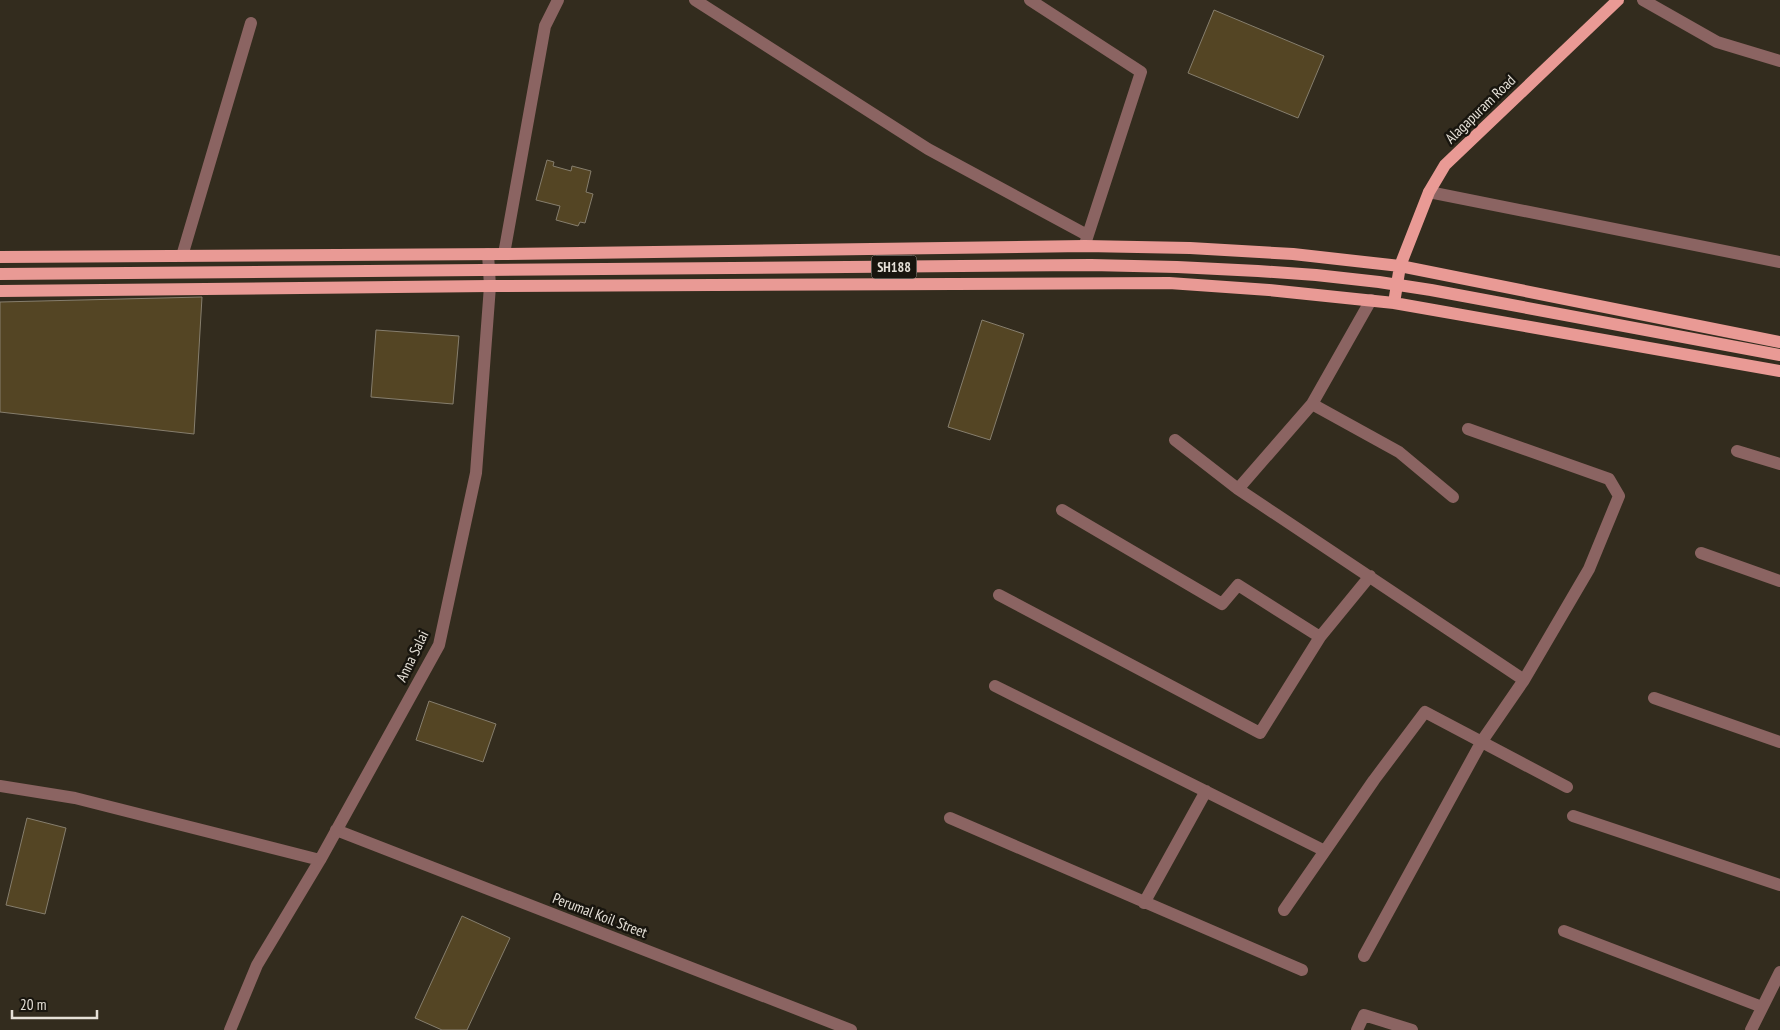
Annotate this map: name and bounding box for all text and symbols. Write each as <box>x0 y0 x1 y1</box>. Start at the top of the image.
street label: Alagapuram Road <box>1441 71 1519 147</box>
road number: SH188 <box>872 256 916 278</box>
street label: Anna Salai <box>391 627 433 685</box>
street label: Perumal Koil Street <box>550 888 650 942</box>
scale bar <box>12 988 98 1020</box>
text: 20 m <box>20 995 46 1014</box>

